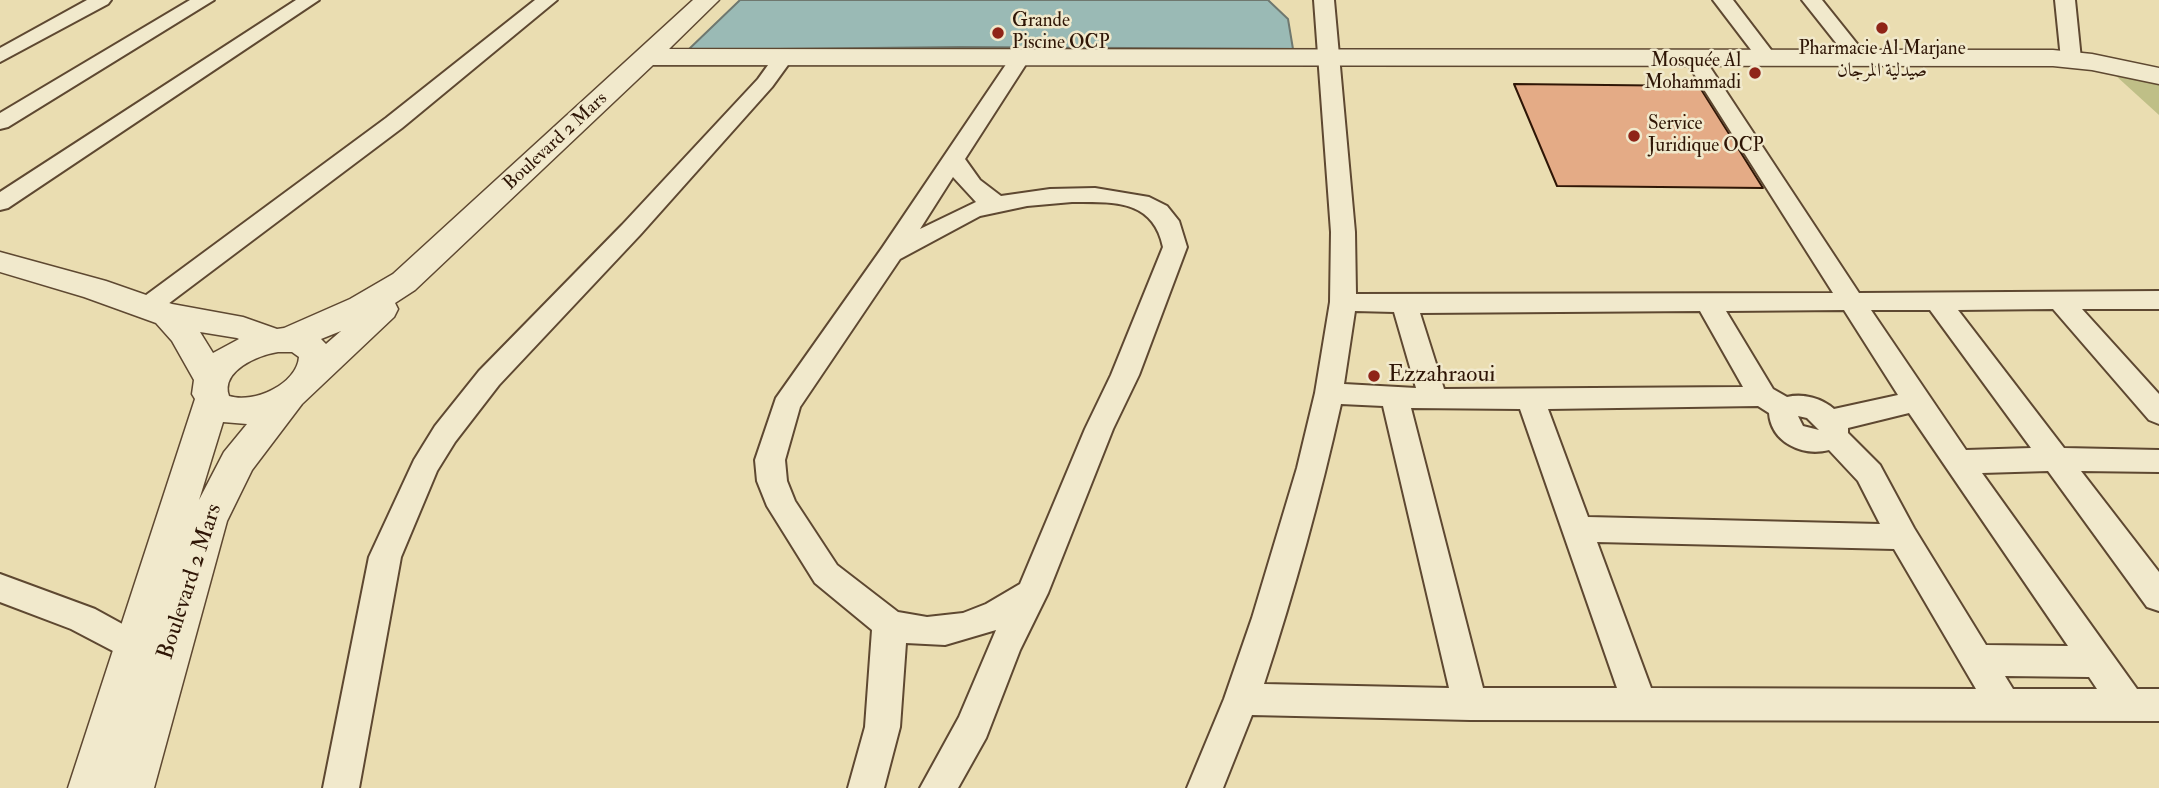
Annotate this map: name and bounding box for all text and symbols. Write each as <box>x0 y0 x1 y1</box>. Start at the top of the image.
place label: Grande Piscine OCP <box>1012 11 1110 55</box>
marker: Pharmacie Al Marjane صيدلية المرجان <box>1874 20 1890 36</box>
marker: Grande Piscine OCP <box>990 25 1006 41</box>
place label: Pharmacie Al Marjane صيدلية المرجان <box>1798 39 1966 83</box>
place label: Mosquée Al Mohammadi <box>1644 51 1741 95</box>
marker: Mosquée Al Mohammadi <box>1747 65 1763 81</box>
street label: Boulevard 2 Mars <box>499 88 613 196</box>
place label: Service Juridique OCP <box>1648 114 1764 158</box>
marker: Service Juridique OCP <box>1626 128 1642 144</box>
place label: Ezzahraoui <box>1388 362 1495 390</box>
marker: Ezzahraoui <box>1366 368 1382 384</box>
street label: Boulevard 2 Mars <box>153 501 229 663</box>

